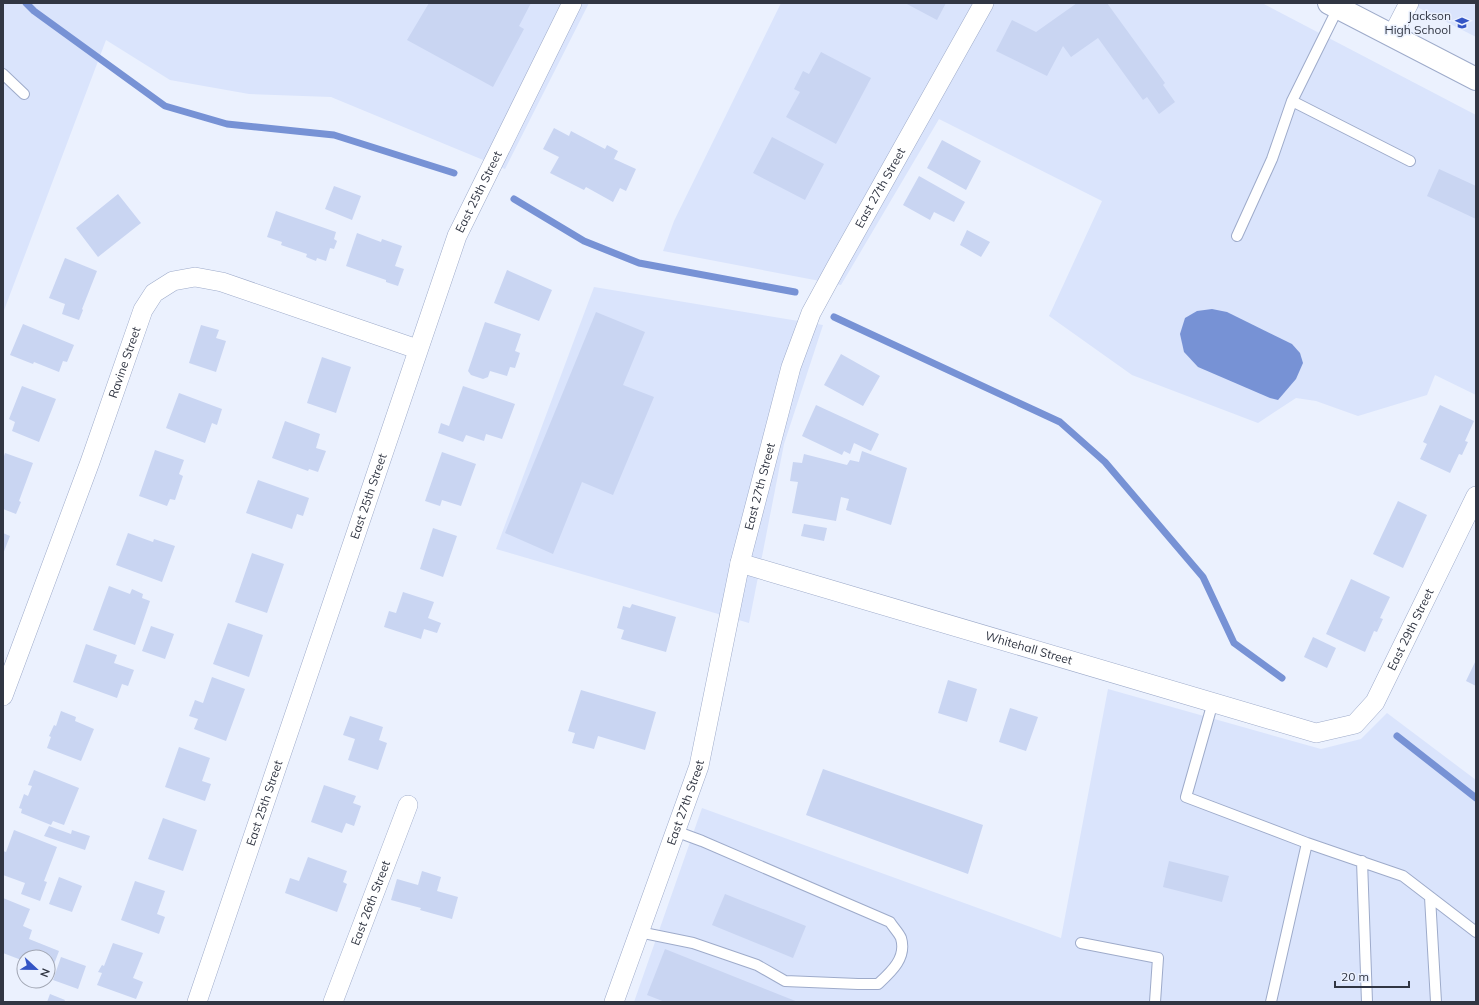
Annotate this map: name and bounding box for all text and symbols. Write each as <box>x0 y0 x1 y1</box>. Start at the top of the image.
place label: Jackson High School <box>1385 8 1451 37</box>
school or university icon: Jackson High School <box>1454 15 1470 31</box>
street label: East 27th Street <box>851 145 908 230</box>
street label: East 25th Street <box>452 148 505 235</box>
street label: Ravine Street <box>105 325 144 400</box>
street label: East 27th Street <box>741 441 778 532</box>
street label: East 25th Street <box>347 451 390 541</box>
street label: East 29th Street <box>1384 586 1436 673</box>
street label: Whitehall Street <box>983 628 1074 668</box>
street label: East 25th Street <box>243 758 285 848</box>
street label: East 27th Street <box>663 759 707 847</box>
street label: East 26th Street <box>347 858 393 947</box>
north arrow <box>16 949 56 989</box>
scale bar <box>1335 963 1409 989</box>
text: N <box>37 966 53 979</box>
text: 20 m <box>1341 969 1369 984</box>

